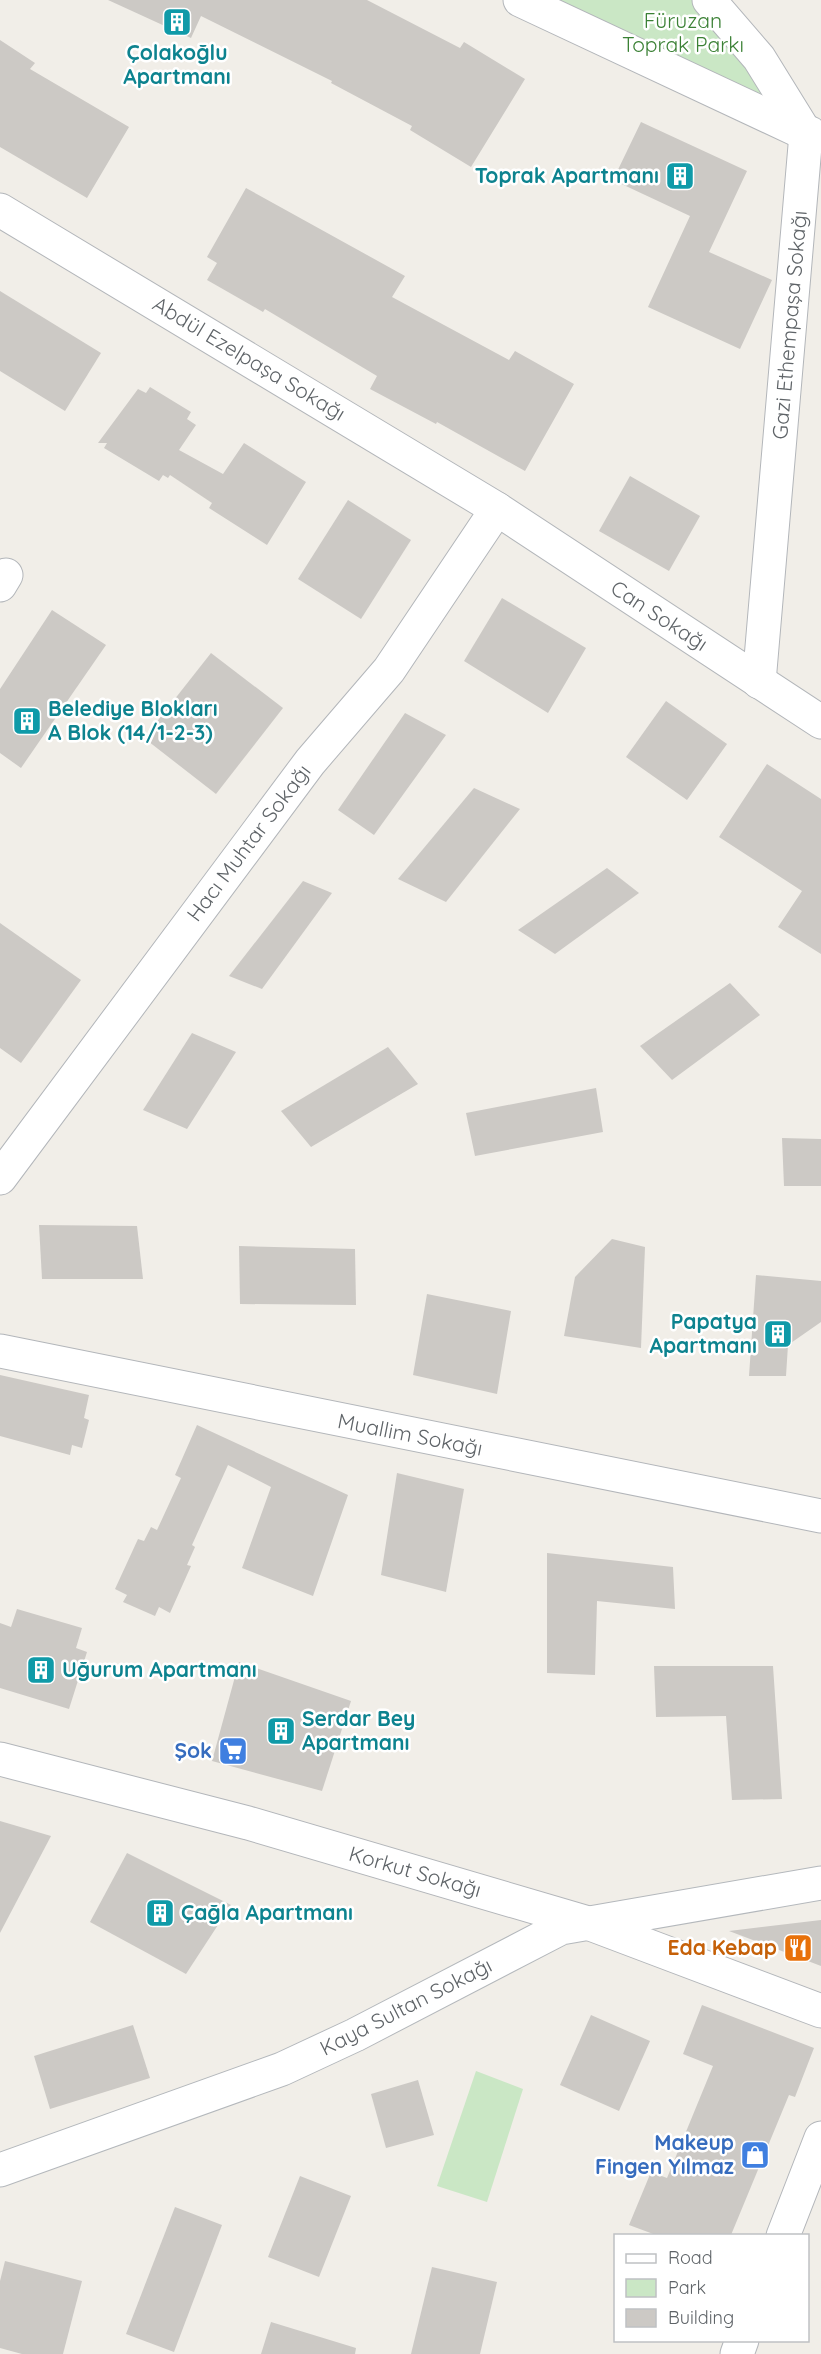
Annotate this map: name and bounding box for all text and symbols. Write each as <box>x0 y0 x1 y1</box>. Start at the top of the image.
building icon: Çolakoğlu Apartmanı <box>161 6 193 38</box>
park label: Füruzan Toprak Parkı <box>622 7 744 57</box>
place label: Çolakoğlu Apartmanı <box>123 39 231 89</box>
building icon: Toprak Apartmanı <box>664 160 696 192</box>
place label: Toprak Apartmanı <box>475 162 659 188</box>
street label: Gazi Ethempaşa Sokağı <box>766 209 812 440</box>
street label: Abdül Ezelpaşa Sokağı <box>148 290 351 426</box>
street label: Can Sokağı <box>606 574 713 656</box>
place label: Belediye Blokları A Blok (14/1-2-3) <box>48 695 218 745</box>
building icon: Belediye Blokları A Blok (14/1-2-3) <box>11 705 43 737</box>
street label: Hacı Muhtar Sokağı <box>181 759 316 926</box>
place label: Papatya Apartmanı <box>649 1308 757 1358</box>
building icon: Papatya Apartmanı <box>762 1318 794 1350</box>
street label: Muallim Sokağı <box>336 1407 485 1461</box>
building icon: Uğurum Apartmanı <box>25 1654 57 1686</box>
place label: Uğurum Apartmanı <box>62 1656 257 1682</box>
place label: Serdar Bey Apartmanı <box>302 1705 415 1755</box>
building icon: Serdar Bey Apartmanı <box>265 1715 297 1747</box>
supermarket icon: Şok <box>217 1735 249 1767</box>
place label: Şok <box>174 1737 212 1763</box>
street label: Korkut Sokağı <box>346 1840 484 1902</box>
building icon: Çağla Apartmanı <box>144 1897 176 1929</box>
place label: Çağla Apartmanı <box>181 1899 353 1925</box>
restaurant icon: Eda Kebap <box>782 1932 814 1964</box>
place label: Eda Kebap <box>668 1934 777 1960</box>
street label: Kaya Sultan Sokağı <box>315 1952 496 2061</box>
place label: Makeup Fingen Yılmaz <box>595 2129 734 2179</box>
shop icon: Makeup Fingen Yılmaz <box>739 2139 771 2171</box>
legend <box>614 2234 809 2342</box>
text: Road <box>668 2246 713 2269</box>
text: Park <box>668 2276 706 2299</box>
text: Building <box>668 2306 734 2329</box>

